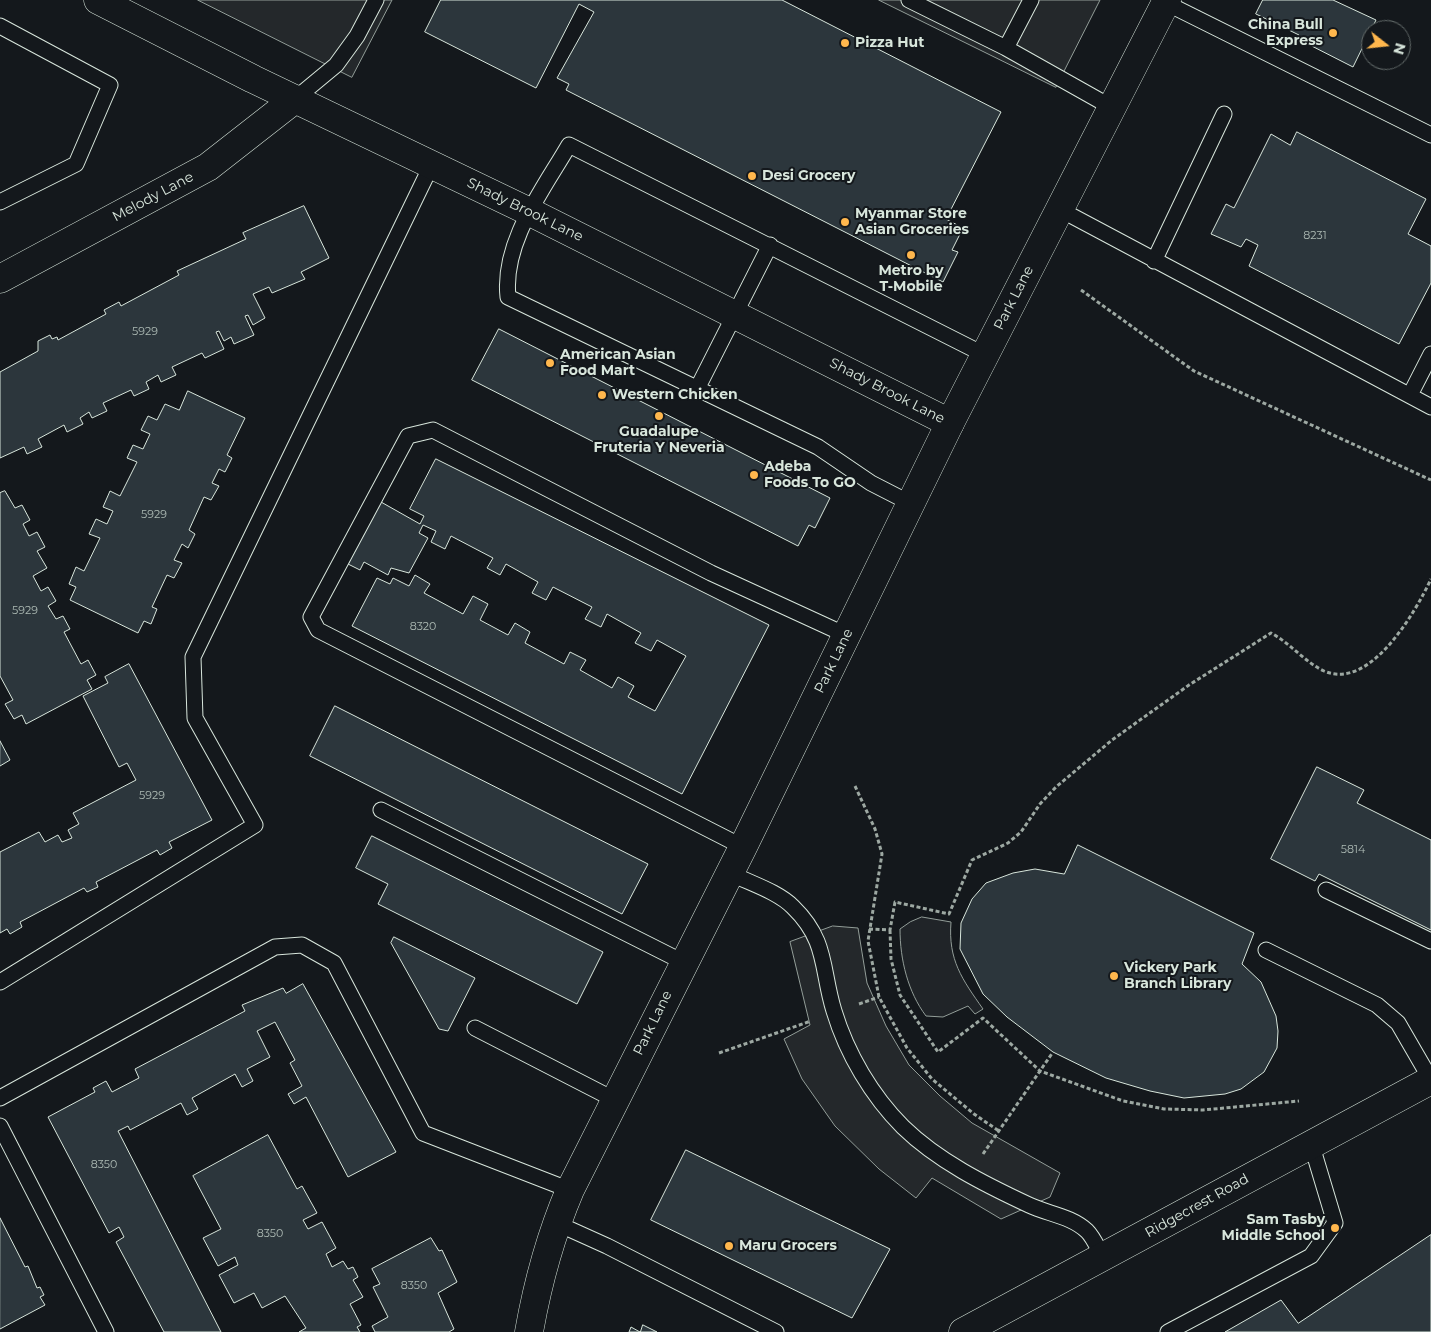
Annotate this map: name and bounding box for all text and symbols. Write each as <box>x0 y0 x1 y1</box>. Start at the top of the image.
place label: China Bull Express <box>1248 17 1323 49</box>
north arrow <box>1361 20 1411 70</box>
marker: China Bull Express <box>1327 27 1339 39</box>
place label: Pizza Hut <box>855 35 924 51</box>
marker: Pizza Hut <box>839 37 851 49</box>
text: N <box>1389 41 1410 57</box>
place label: Desi Grocery <box>762 168 855 184</box>
street label: Melody Lane <box>110 169 196 225</box>
marker: Desi Grocery <box>746 170 758 182</box>
street label: Shady Brook Lane <box>464 175 586 245</box>
place label: Myanmar Store Asian Groceries <box>855 206 969 238</box>
marker: Myanmar Store Asian Groceries <box>839 216 851 228</box>
house number: 8231 <box>1303 229 1327 243</box>
marker: Metro by T-Mobile <box>905 249 917 261</box>
place label: Metro by T-Mobile <box>878 263 944 296</box>
street label: Park Lane <box>991 263 1037 333</box>
house number: 5929 <box>132 325 158 339</box>
place label: American Asian Food Mart <box>560 347 676 380</box>
street label: Shady Brook Lane <box>827 355 947 427</box>
marker: American Asian Food Mart <box>544 357 556 369</box>
place label: Western Chicken <box>612 387 738 403</box>
marker: Western Chicken <box>596 389 608 401</box>
marker: Guadalupe Fruteria Y Neveria <box>653 410 665 422</box>
place label: Guadalupe Fruteria Y Neveria <box>593 424 725 457</box>
place label: Adeba Foods To GO <box>764 459 856 492</box>
marker: Adeba Foods To GO <box>748 469 760 481</box>
house number: 5929 <box>141 508 167 522</box>
house number: 5929 <box>12 604 38 618</box>
house number: 8320 <box>410 620 436 634</box>
street label: Park Lane <box>811 626 857 696</box>
house number: 5929 <box>139 789 165 803</box>
house number: 5814 <box>1341 843 1365 857</box>
place label: Vickery Park Branch Library <box>1124 960 1231 992</box>
marker: Vickery Park Branch Library <box>1108 970 1120 982</box>
street label: Park Lane <box>630 988 676 1058</box>
house number: 8350 <box>91 1158 117 1172</box>
street label: Ridgecrest Road <box>1142 1171 1252 1241</box>
place label: Sam Tasby Middle School <box>1222 1212 1325 1244</box>
marker: Sam Tasby Middle School <box>1329 1222 1341 1234</box>
house number: 8350 <box>257 1227 283 1241</box>
place label: Maru Grocers <box>739 1238 837 1254</box>
marker: Maru Grocers <box>723 1240 735 1252</box>
house number: 8350 <box>401 1279 427 1293</box>

